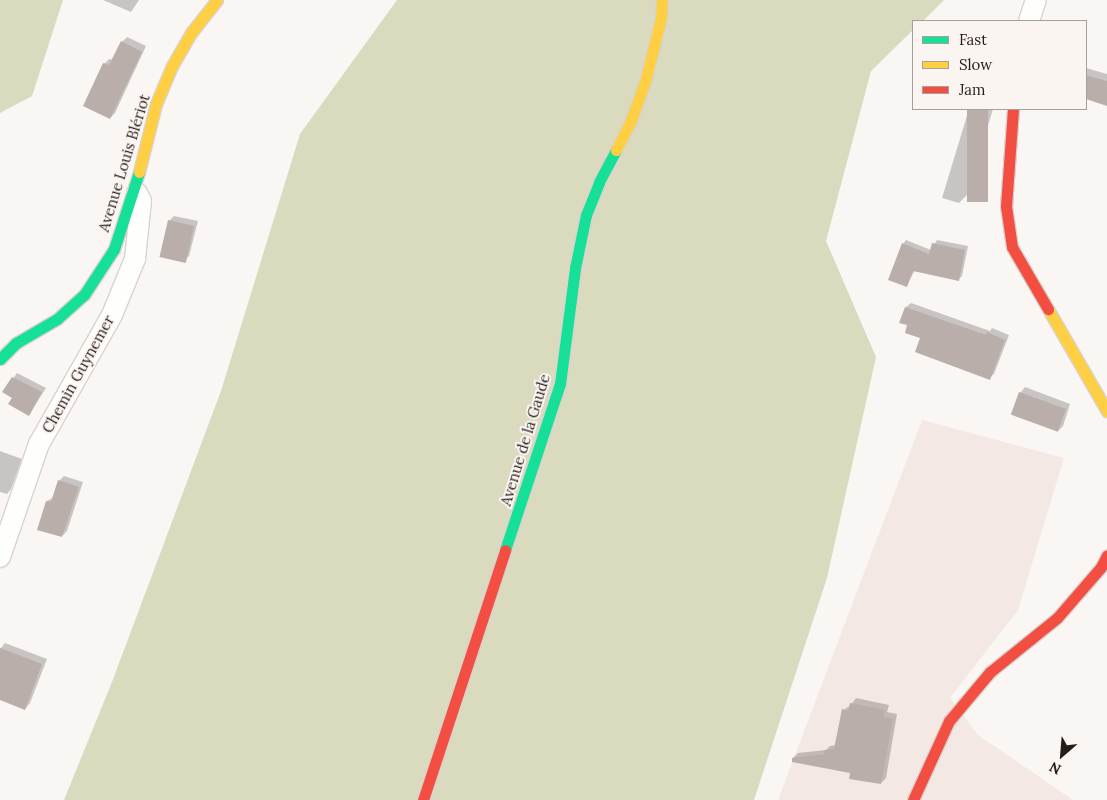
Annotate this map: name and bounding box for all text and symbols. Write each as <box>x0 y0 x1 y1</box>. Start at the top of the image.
legend <box>912 20 1087 110</box>
text: Fast <box>959 30 987 49</box>
text: Slow <box>959 55 992 74</box>
text: Jam <box>959 80 986 99</box>
street label: Avenue Louis Blériot <box>94 92 154 234</box>
street label: Chemin Guynemer <box>38 312 118 436</box>
street label: Avenue de la Gaude <box>496 372 554 508</box>
north arrow <box>1037 730 1087 780</box>
text: N <box>1046 758 1064 779</box>

